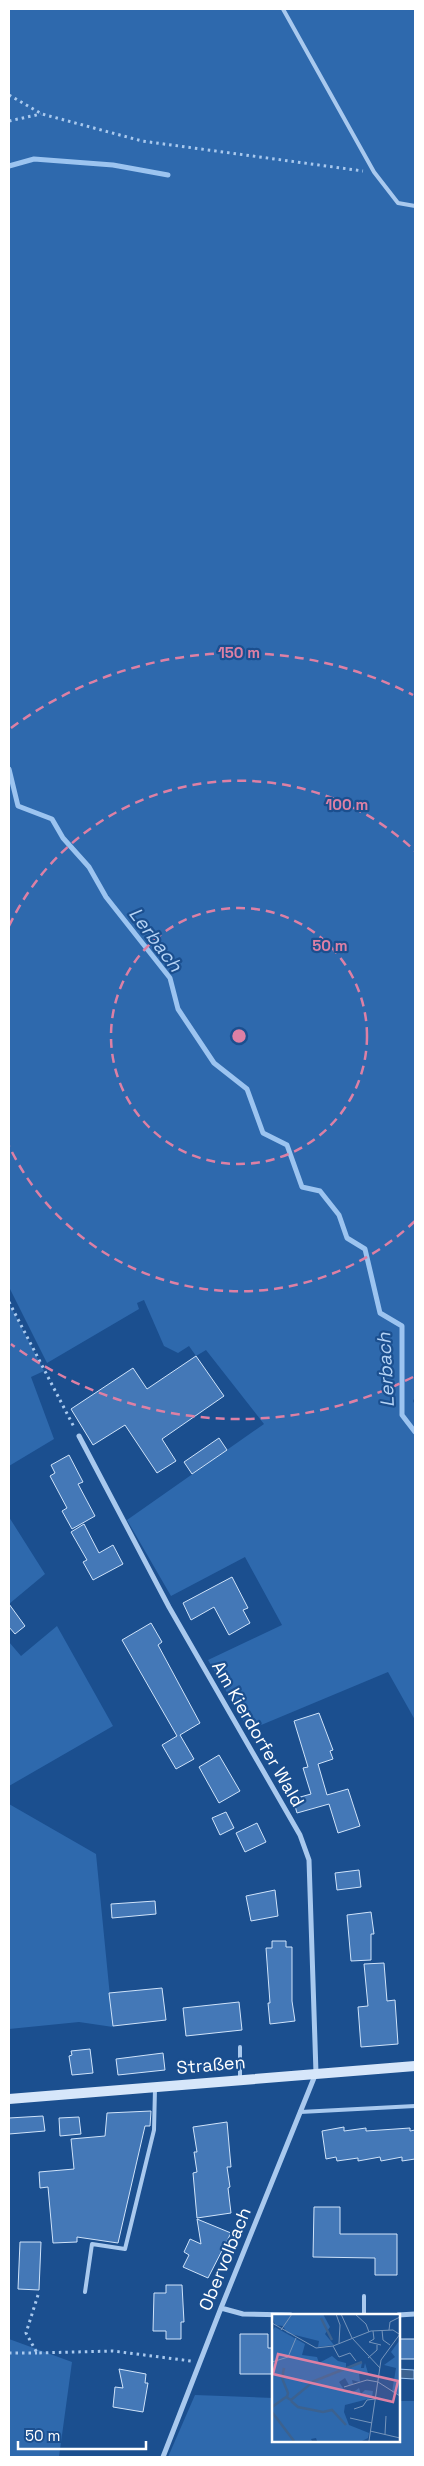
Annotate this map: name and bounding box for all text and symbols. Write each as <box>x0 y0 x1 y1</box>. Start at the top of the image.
text: 150 m <box>218 643 260 662</box>
text: 100 m <box>326 795 368 814</box>
water label: Lerbach <box>123 902 188 977</box>
text: 50 m <box>312 936 348 955</box>
centre of rings <box>230 1027 248 1045</box>
water label: Lerbach <box>371 1332 400 1408</box>
street label: Am Kierdorfer Wald <box>207 1657 310 1811</box>
street label: Straßen <box>176 2050 246 2079</box>
street label: Obervolbach <box>193 2204 256 2314</box>
inset map <box>272 2314 399 2441</box>
scale bar <box>18 2418 145 2450</box>
text: 50 m <box>25 2426 60 2445</box>

